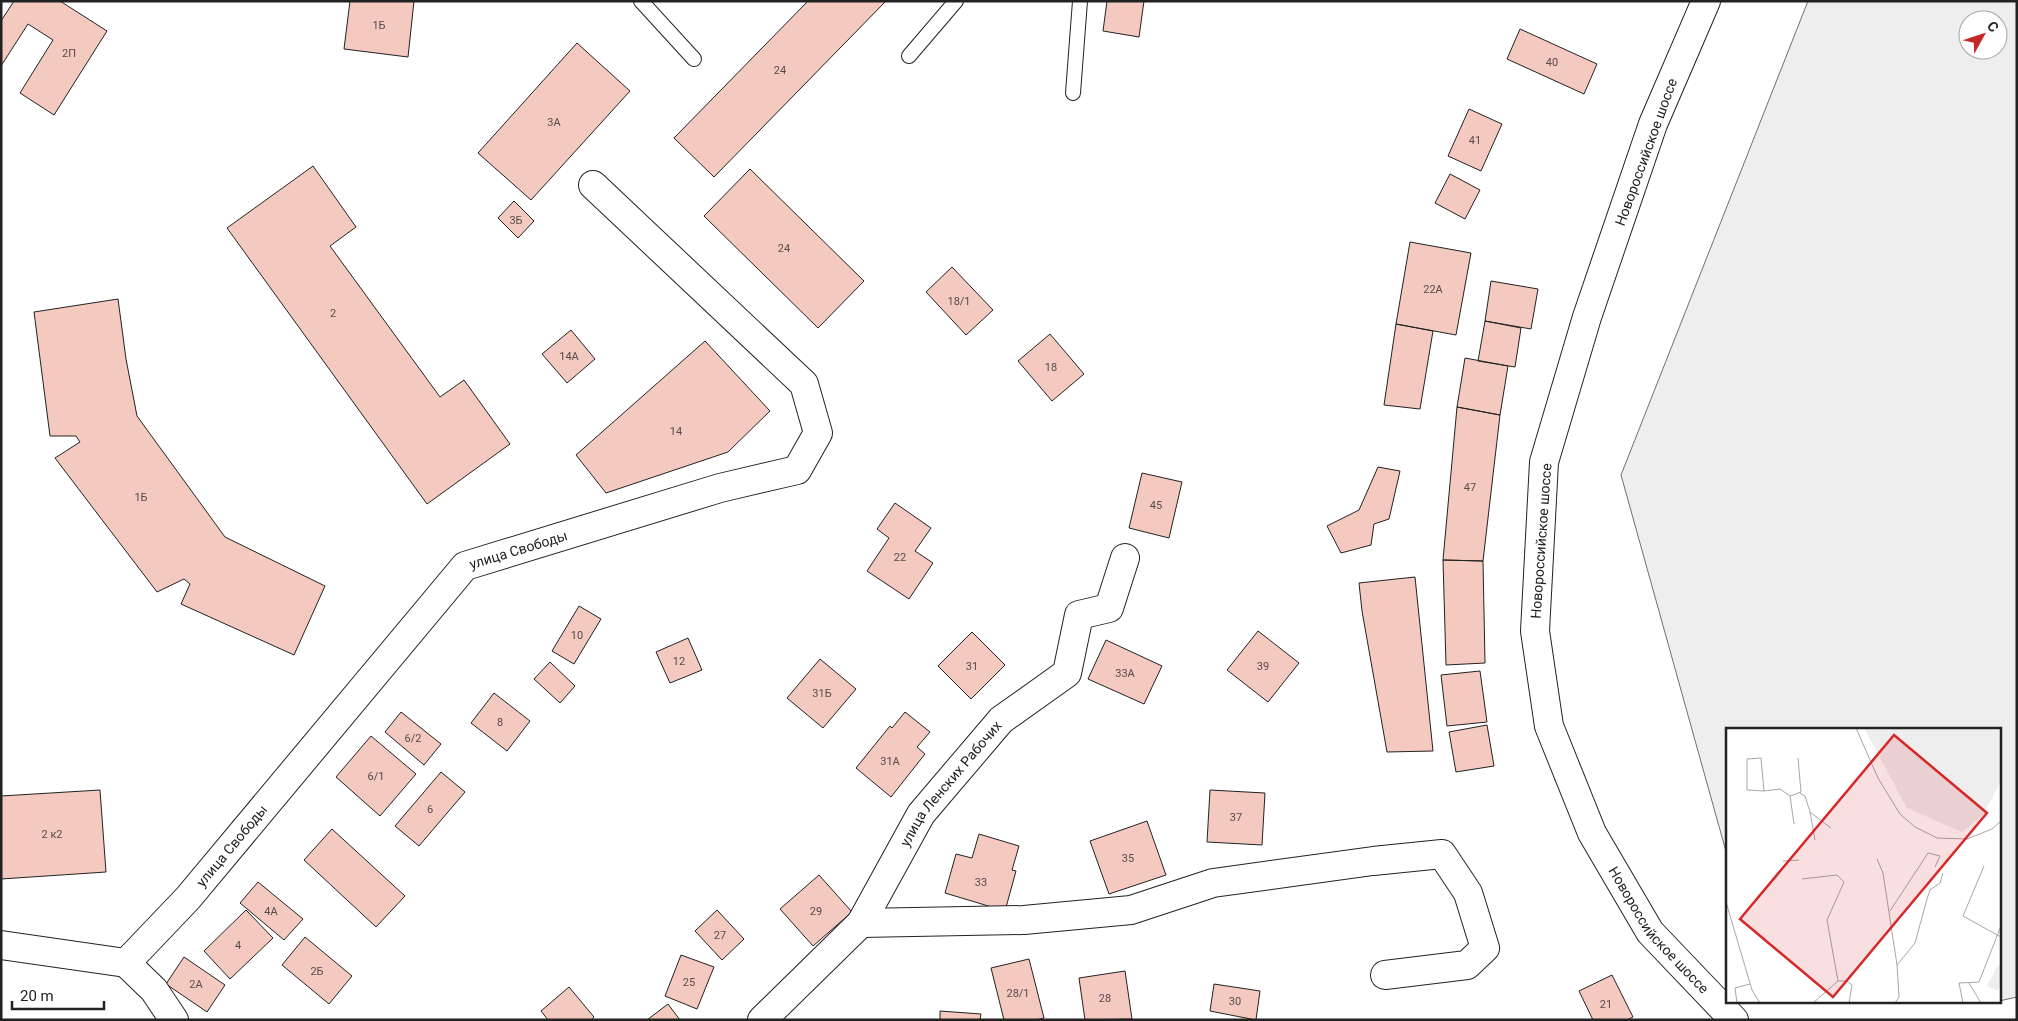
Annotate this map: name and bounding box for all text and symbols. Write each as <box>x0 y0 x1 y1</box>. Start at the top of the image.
north arrow <box>1958 10 2008 60</box>
text: С <box>1984 18 2002 35</box>
house number: 1Б <box>372 19 386 32</box>
house number: 2П <box>62 47 76 60</box>
house number: 40 <box>1546 56 1558 69</box>
house number: 24 <box>774 64 786 77</box>
street label: Новороссийское шоссе <box>1612 76 1680 228</box>
house number: 3А <box>547 116 562 129</box>
house number: 41 <box>1469 134 1481 147</box>
house number: 3Б <box>509 214 523 227</box>
house number: 24 <box>778 242 790 255</box>
house number: 22А <box>1423 283 1444 296</box>
house number: 18/1 <box>947 295 971 308</box>
house number: 2 <box>330 307 336 320</box>
house number: 14А <box>559 350 580 363</box>
house number: 18 <box>1045 361 1057 374</box>
house number: 14 <box>670 425 682 438</box>
street label: Новороссийское шоссе <box>1528 463 1554 619</box>
house number: 47 <box>1464 481 1476 494</box>
house number: 1Б <box>134 491 148 504</box>
house number: 45 <box>1150 499 1162 512</box>
street label: улица Свободы <box>467 527 569 572</box>
house number: 22 <box>894 551 906 564</box>
house number: 10 <box>571 629 583 642</box>
house number: 12 <box>673 655 685 668</box>
house number: 31 <box>966 660 978 673</box>
house number: 39 <box>1257 660 1269 673</box>
house number: 33А <box>1115 667 1136 680</box>
house number: 31Б <box>812 687 832 700</box>
house number: 8 <box>497 716 503 729</box>
street label: улица Ленских Рабочих <box>897 718 1005 849</box>
inset map <box>1726 728 2000 1004</box>
house number: 6/2 <box>405 732 421 745</box>
house number: 31А <box>880 755 901 768</box>
house number: 6/1 <box>368 770 384 783</box>
street label: улица Свободы <box>193 802 270 890</box>
house number: 6 <box>427 803 433 816</box>
house number: 37 <box>1230 811 1242 824</box>
house number: 2 к2 <box>41 828 63 841</box>
house number: 35 <box>1122 852 1134 865</box>
street label: Новороссийское шоссе <box>1606 864 1712 996</box>
house number: 33 <box>975 876 987 889</box>
house number: 4А <box>264 905 279 918</box>
house number: 29 <box>810 905 822 918</box>
house number: 27 <box>714 929 726 942</box>
house number: 4 <box>235 939 241 952</box>
house number: 2Б <box>310 965 324 978</box>
house number: 25 <box>683 976 695 989</box>
scale bar <box>12 978 105 1010</box>
house number: 2А <box>189 978 204 991</box>
text: 20 m <box>20 987 54 1005</box>
house number: 28/1 <box>1006 987 1030 1000</box>
house number: 28 <box>1099 992 1111 1005</box>
house number: 30 <box>1229 995 1241 1008</box>
house number: 21 <box>1600 998 1612 1011</box>

